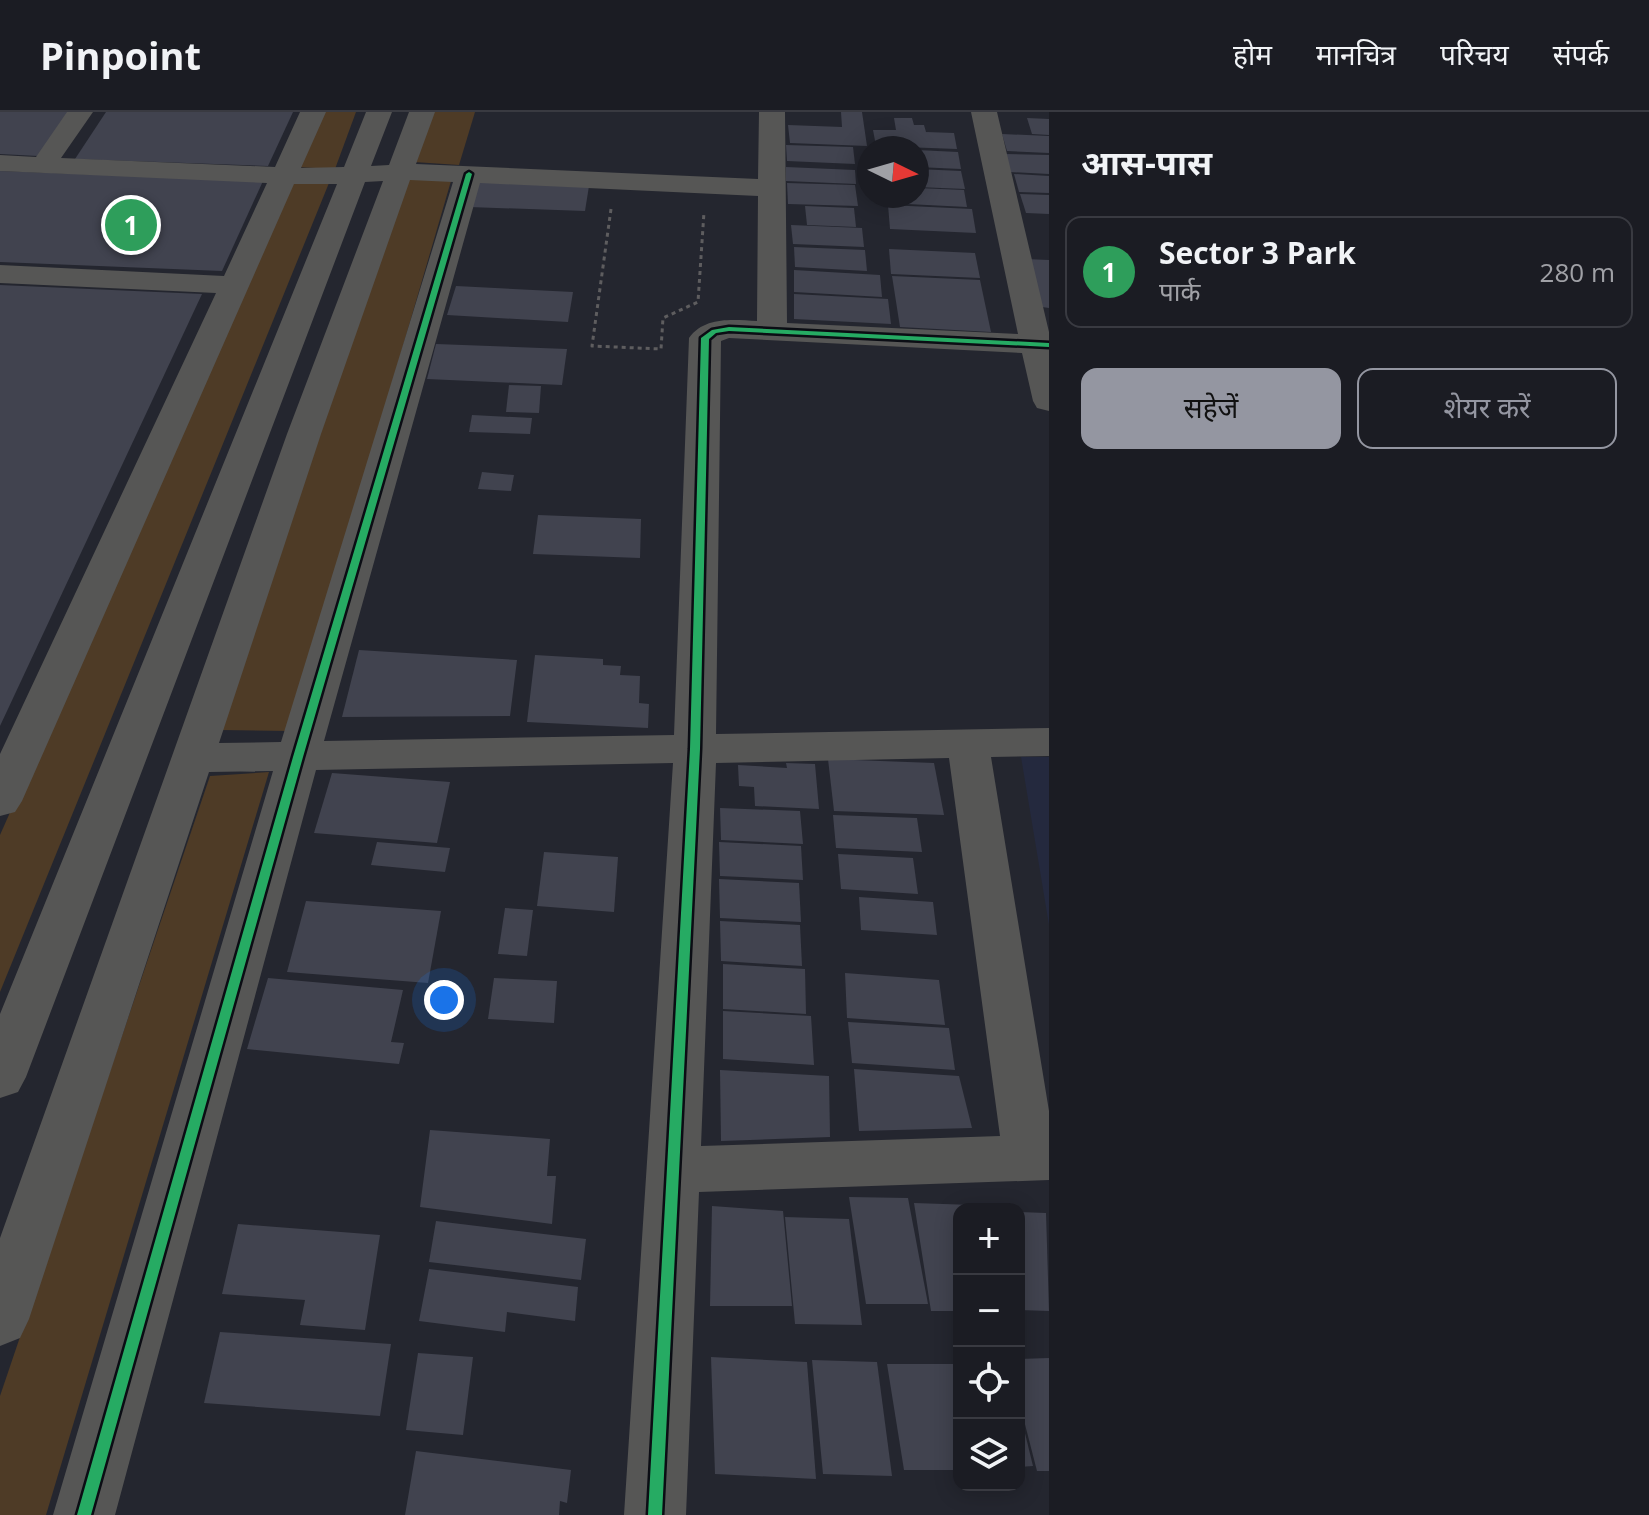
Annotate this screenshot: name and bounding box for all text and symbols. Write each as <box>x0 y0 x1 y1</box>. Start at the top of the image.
text: Pinpoint <box>40 29 201 81</box>
text: होम <box>1233 35 1272 73</box>
text: मानचित्र <box>1316 35 1396 73</box>
text: परिचय <box>1440 35 1509 73</box>
text: संपर्क <box>1553 35 1609 73</box>
north arrow <box>857 136 929 208</box>
text: आस-पास <box>1081 139 1212 185</box>
pin: 1 <box>105 195 157 255</box>
text: Sector 3 Park <box>1159 232 1356 273</box>
text: 1 <box>1102 254 1116 290</box>
text: 280 m <box>1540 254 1615 290</box>
text: पार्क <box>1159 273 1200 309</box>
button: सहेजें <box>1081 368 1341 449</box>
button: शेयर करें <box>1357 368 1617 449</box>
your location <box>424 980 464 1020</box>
map controls <box>953 1203 1025 1491</box>
button: + <box>953 1203 1025 1275</box>
button: − <box>953 1275 1025 1347</box>
button: locate <box>953 1347 1025 1419</box>
button: layers <box>953 1419 1025 1491</box>

